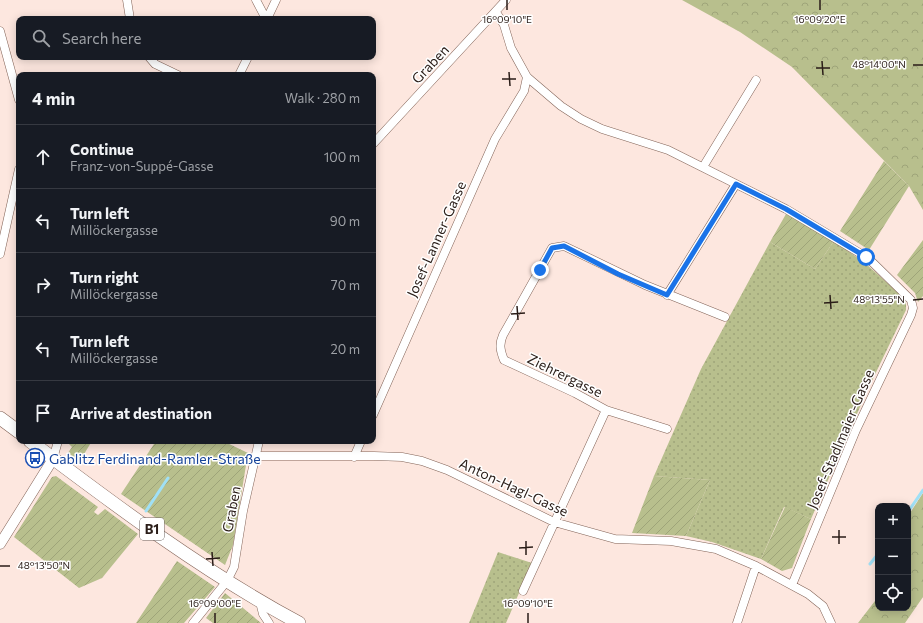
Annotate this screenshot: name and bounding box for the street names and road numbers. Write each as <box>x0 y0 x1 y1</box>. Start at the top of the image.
street label: Graben <box>408 41 452 87</box>
street label: Josef-Lanner-Gasse <box>403 178 469 300</box>
street label: Ziehrergasse <box>525 349 605 401</box>
street label: Josef-Stadlmaier-Gasse <box>803 367 877 511</box>
street label: Anton-Hagl-Gasse <box>457 454 571 520</box>
street label: Graben <box>218 484 244 534</box>
road number: B1 <box>140 518 164 540</box>

